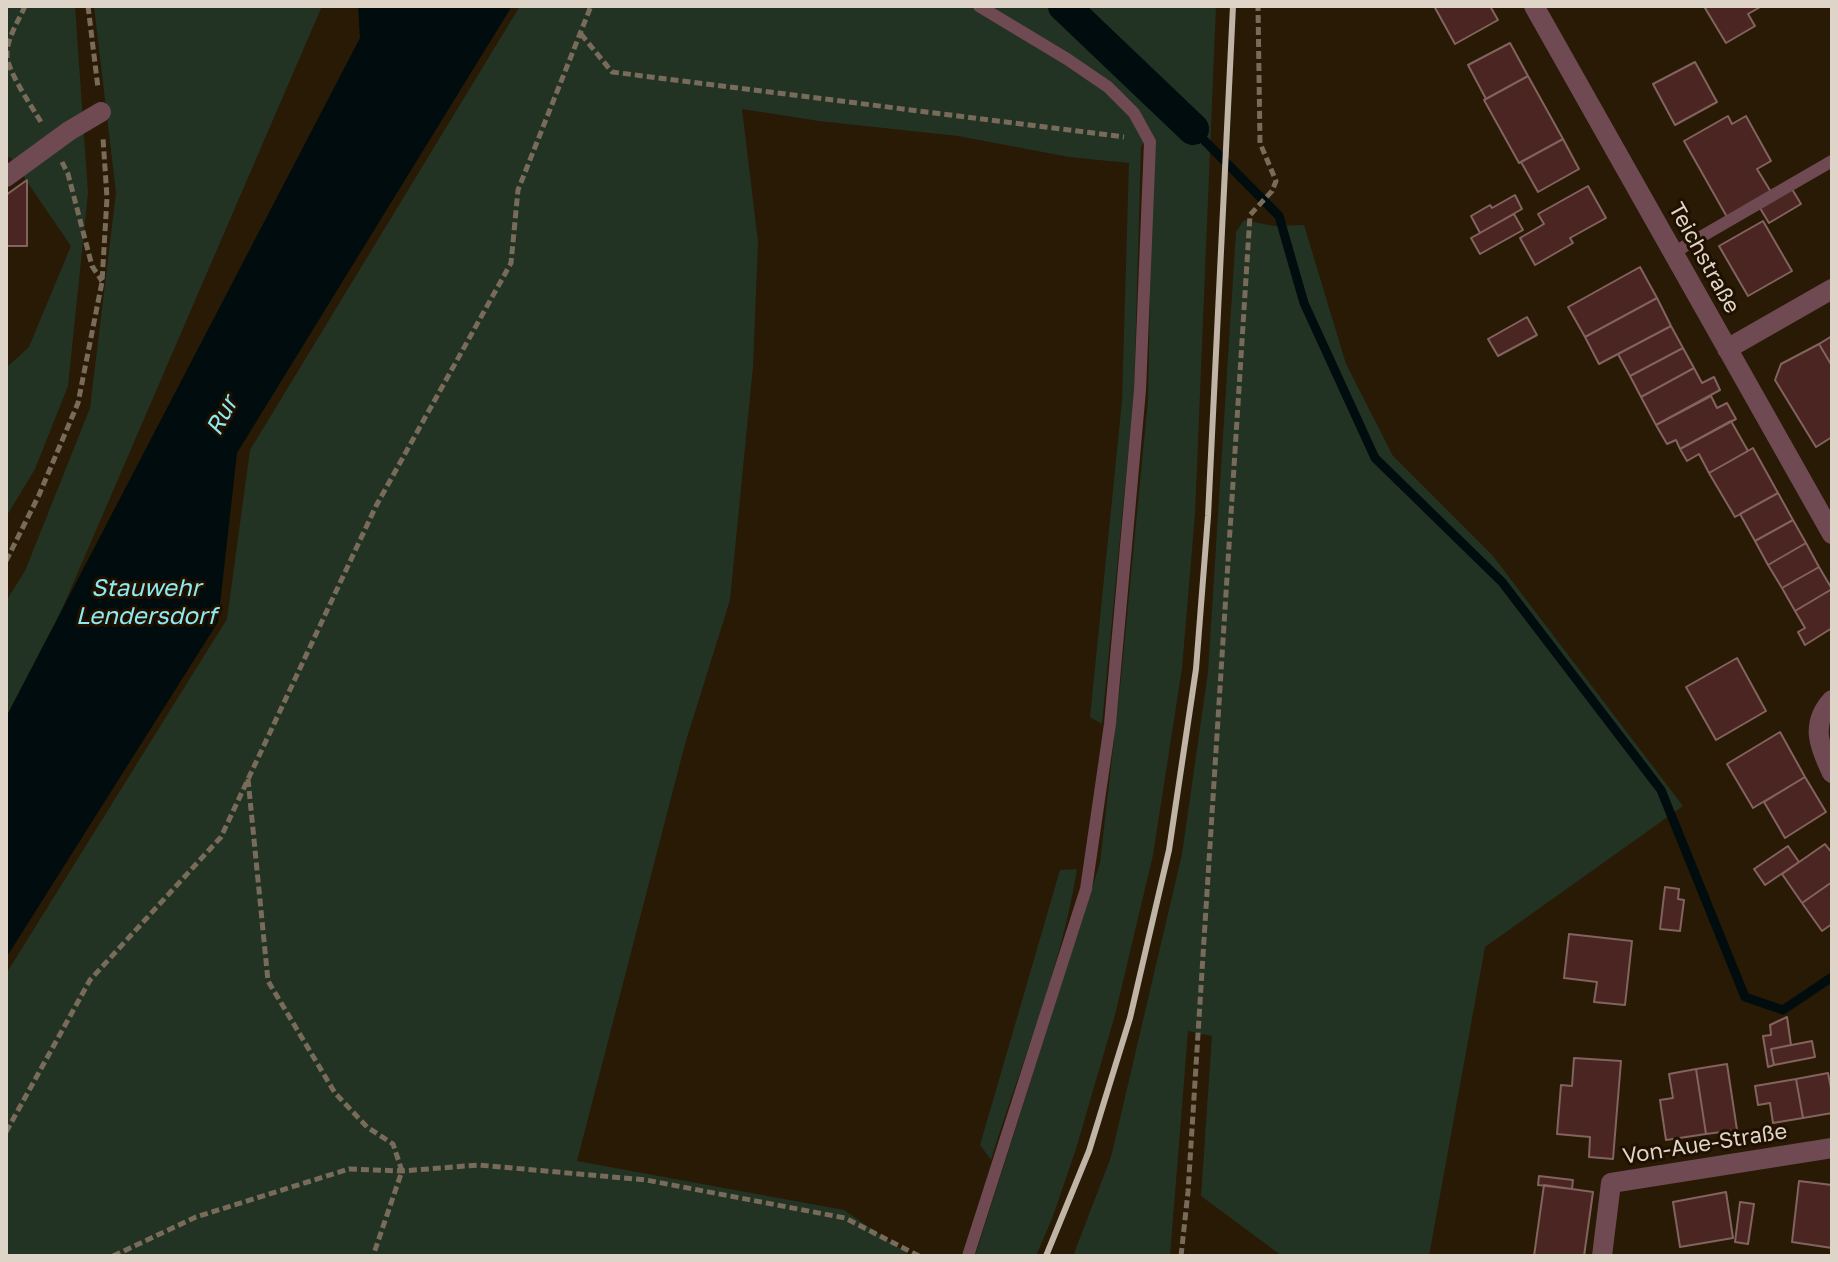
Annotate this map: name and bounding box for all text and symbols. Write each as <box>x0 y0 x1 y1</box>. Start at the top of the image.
street label: Teichstraße <box>1663 198 1745 318</box>
water label: Rur <box>200 392 244 440</box>
water label: Stauwehr Lendersdorf <box>76 574 216 630</box>
street label: Von-Aue-Straße <box>1621 1118 1789 1170</box>

